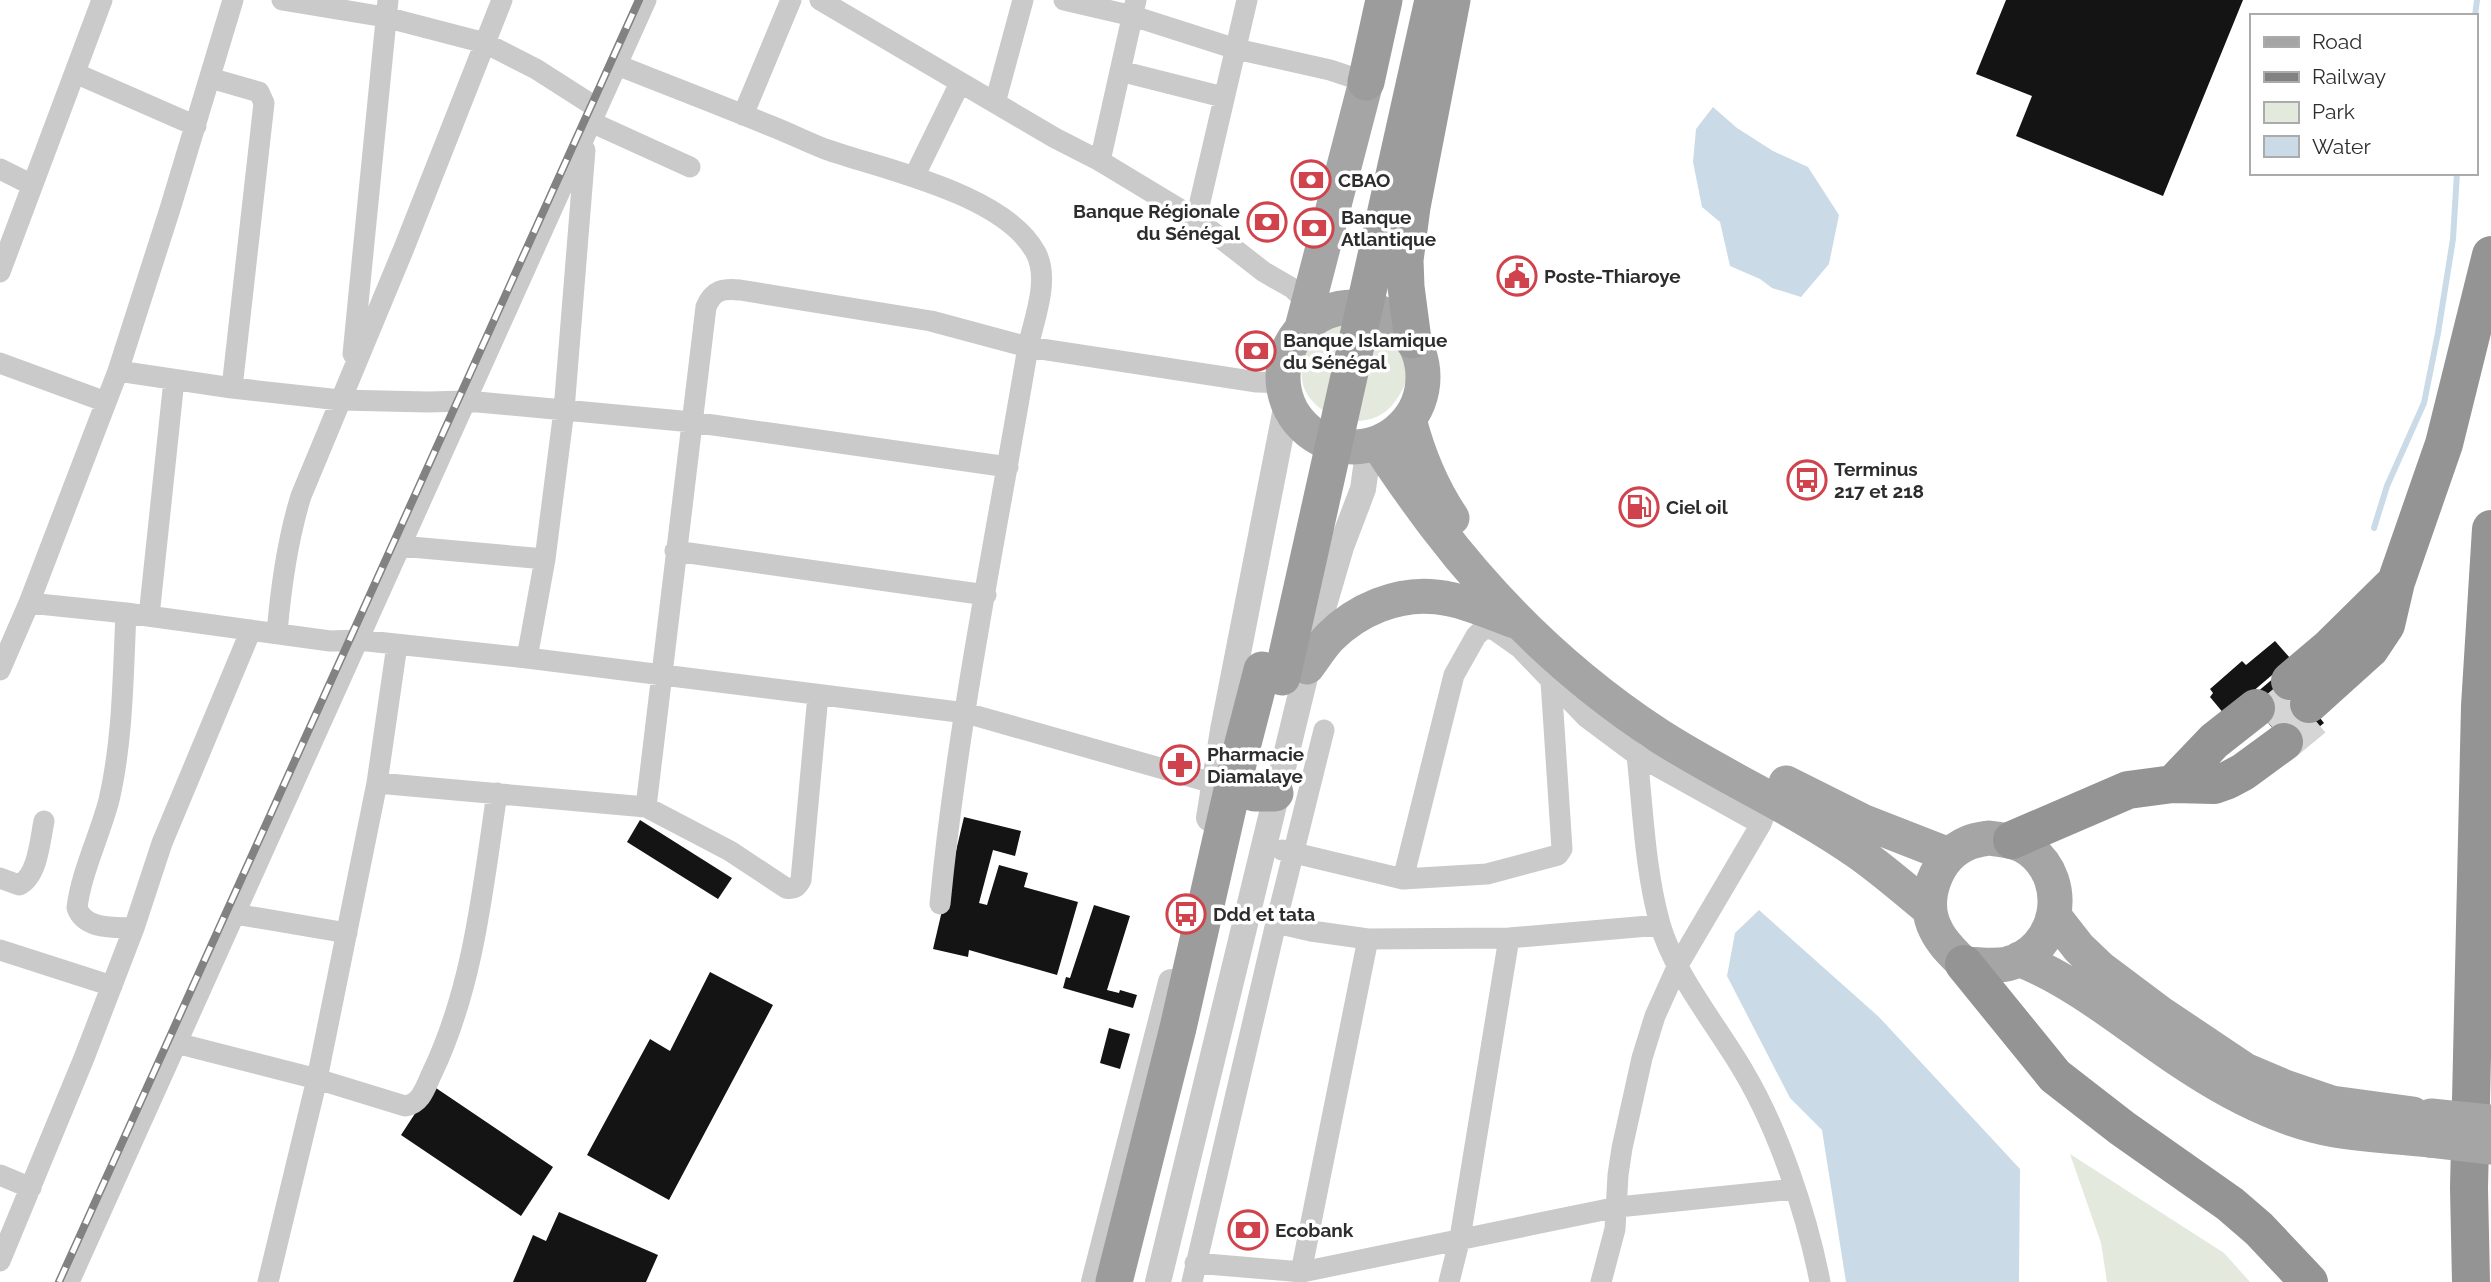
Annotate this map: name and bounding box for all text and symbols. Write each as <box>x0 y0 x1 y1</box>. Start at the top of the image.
legend <box>2250 14 2477 175</box>
text: Road <box>2312 29 2362 54</box>
text: Railway <box>2312 64 2386 89</box>
text: Park <box>2312 99 2355 124</box>
text: Water <box>2312 134 2371 159</box>
bank icon: CBAO <box>1290 159 1332 201</box>
place label: CBAO <box>1338 169 1390 191</box>
place label: Banque Régionale du Sénégal <box>1073 200 1241 244</box>
bank icon: Banque Régionale du Sénégal <box>1246 201 1288 243</box>
place label: Banque Atlantique <box>1341 206 1436 250</box>
bank icon: Banque Atlantique <box>1293 207 1335 249</box>
public building icon: Poste-Thiaroye <box>1496 255 1538 297</box>
place label: Poste-Thiaroye <box>1544 265 1681 287</box>
place label: Banque Islamique du Sénégal <box>1283 329 1447 373</box>
bank icon: Banque Islamique du Sénégal <box>1235 330 1277 372</box>
place label: Terminus 217 et 218 <box>1834 458 1924 502</box>
bus stop icon: Terminus 217 et 218 <box>1786 459 1828 501</box>
fuel station icon: Ciel oil <box>1618 486 1660 528</box>
place label: Ciel oil <box>1666 496 1729 518</box>
place label: Pharmacie Diamalaye <box>1207 743 1304 787</box>
pharmacy icon: Pharmacie Diamalaye <box>1159 744 1201 786</box>
bus stop icon: Ddd et tata <box>1165 893 1207 935</box>
place label: Ddd et tata <box>1213 903 1315 925</box>
bank icon: Ecobank <box>1227 1209 1269 1251</box>
place label: Ecobank <box>1275 1219 1354 1241</box>

